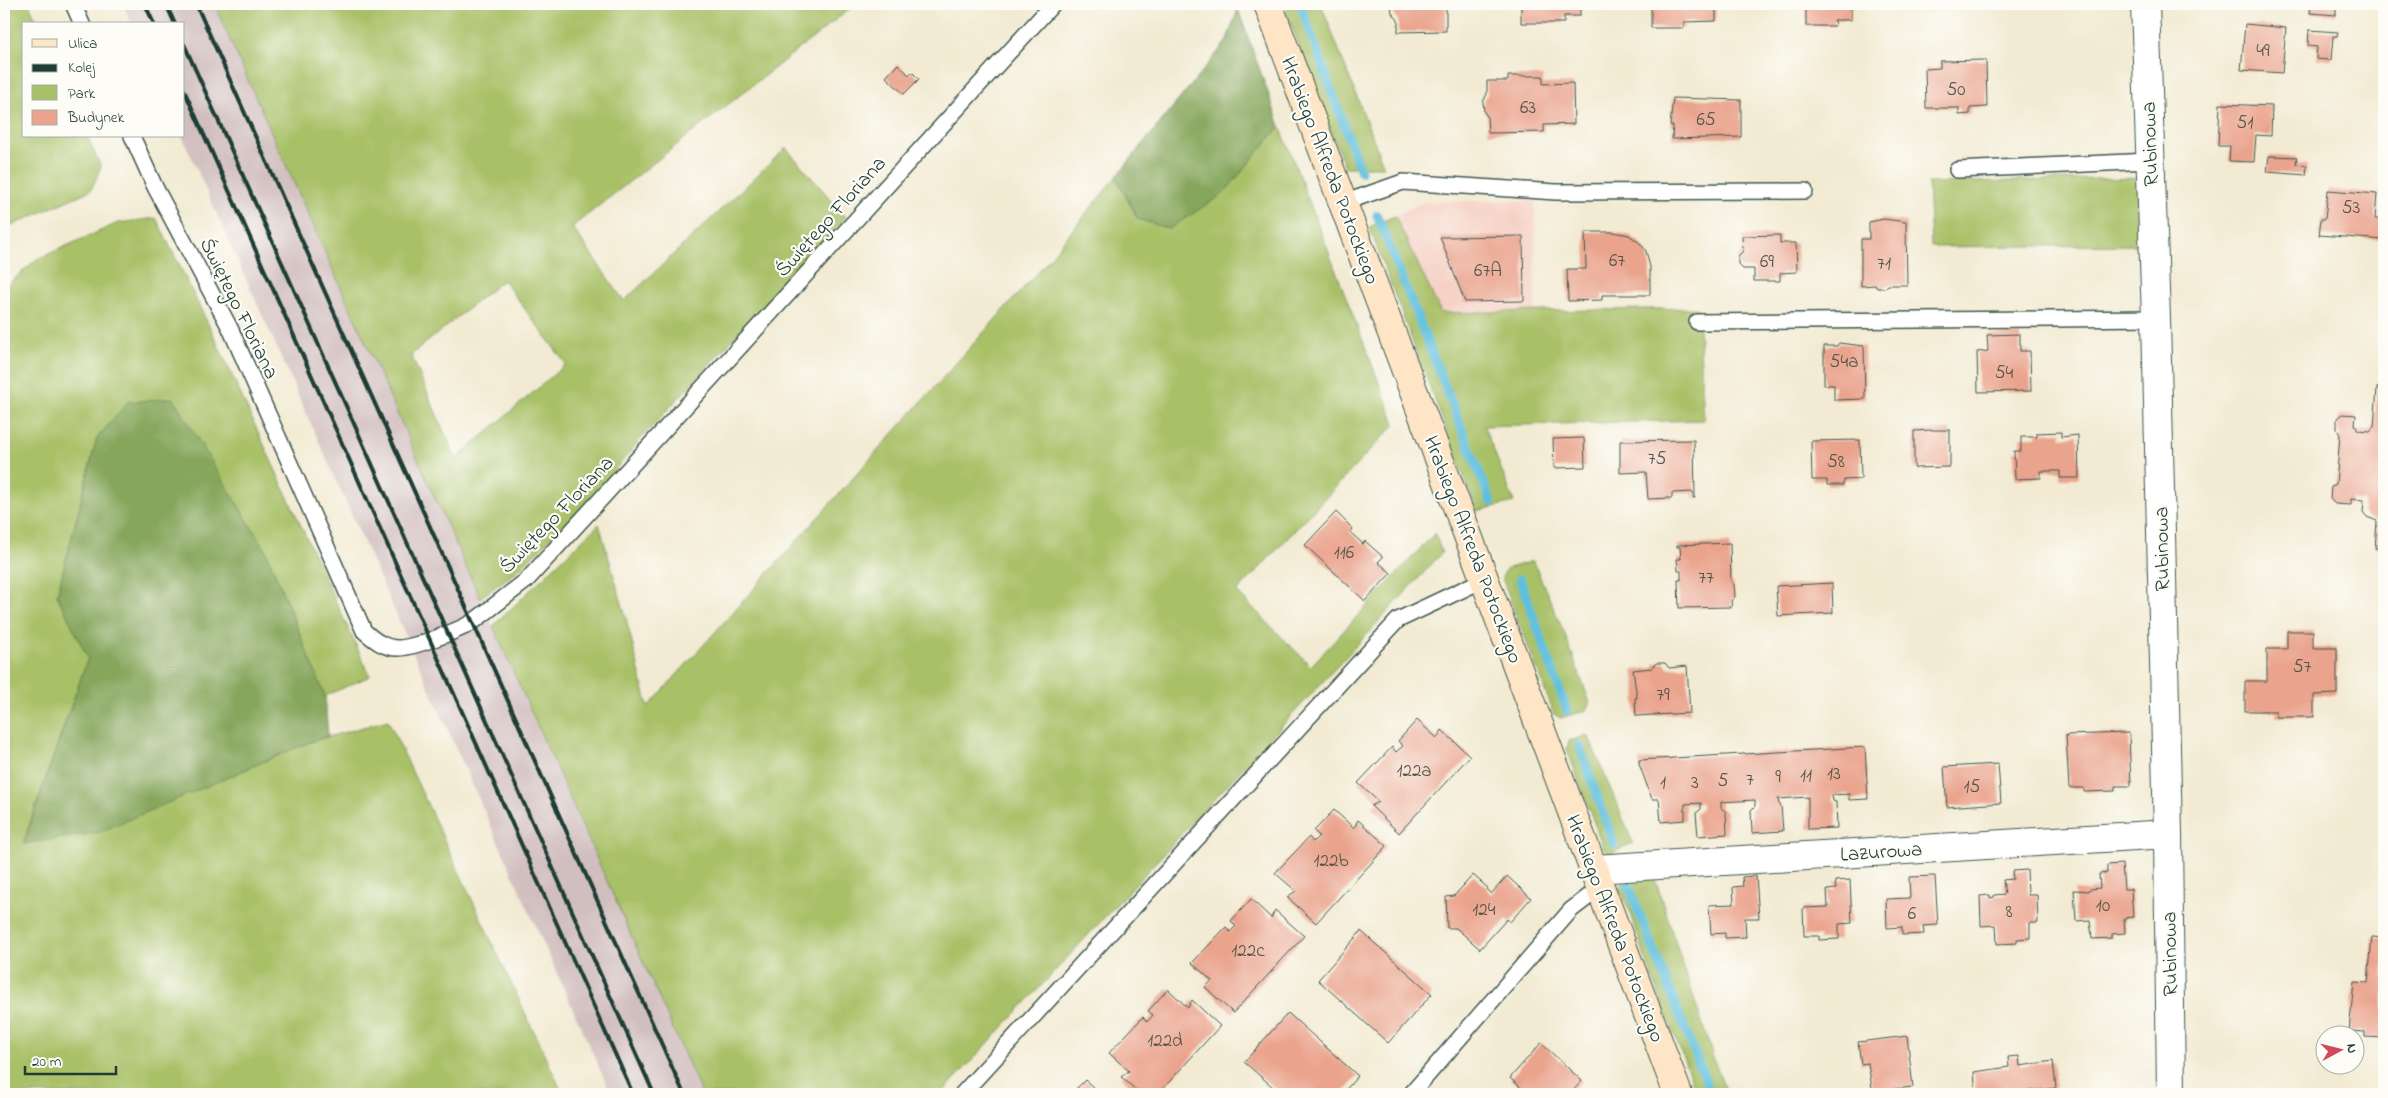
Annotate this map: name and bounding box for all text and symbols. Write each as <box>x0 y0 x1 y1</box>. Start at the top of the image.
legend <box>22 22 185 138</box>
text: Ulica <box>68 33 97 55</box>
house number: 49 <box>2256 38 2270 65</box>
street label: Hrabiego Alfreda Potockiego <box>1270 53 1386 290</box>
text: Kolej <box>68 57 96 79</box>
house number: 50 <box>1946 77 1966 104</box>
text: Park <box>68 83 96 105</box>
house number: 63 <box>1520 95 1536 122</box>
street label: Rubinowa <box>2135 101 2167 187</box>
text: Budynek <box>67 107 125 130</box>
house number: 65 <box>1696 107 1716 134</box>
house number: 51 <box>2237 110 2253 137</box>
street label: Świętego Floriana <box>769 150 896 286</box>
house number: 53 <box>2342 195 2361 222</box>
street label: Świętego Floriana <box>189 233 285 386</box>
house number: 67 <box>1609 248 1625 275</box>
house number: 69 <box>1760 249 1774 276</box>
house number: 71 <box>1877 251 1891 278</box>
house number: 67A <box>1474 258 1502 285</box>
house number: 54a <box>1830 349 1858 376</box>
house number: 54 <box>1995 360 2014 387</box>
street label: Hrabiego Alfreda Potockiego <box>1413 432 1529 669</box>
house number: 75 <box>1648 446 1666 473</box>
house number: 58 <box>1827 449 1845 476</box>
street label: Świętego Floriana <box>493 450 623 583</box>
street label: Rubinowa <box>2147 506 2179 592</box>
house number: 116 <box>1334 540 1354 567</box>
house number: 77 <box>1698 565 1714 592</box>
house number: 57 <box>2293 654 2312 681</box>
house number: 79 <box>1656 682 1670 709</box>
house number: 122a <box>1396 758 1432 785</box>
house number: 13 <box>1827 761 1841 788</box>
house number: 11 <box>1800 763 1812 790</box>
house number: 9 <box>1775 764 1781 791</box>
house number: 7 <box>1746 767 1754 794</box>
house number: 5 <box>1718 768 1729 795</box>
house number: 1 <box>1660 770 1666 797</box>
house number: 3 <box>1691 770 1699 797</box>
house number: 15 <box>1964 774 1981 801</box>
street label: Hrabiego Alfreda Potockiego <box>1555 811 1671 1048</box>
street label: Lazurowa <box>1839 835 1923 871</box>
house number: 122b <box>1314 848 1348 875</box>
house number: 10 <box>2096 893 2110 920</box>
house number: 124 <box>1472 897 1496 924</box>
house number: 8 <box>2005 899 2013 926</box>
house number: 6 <box>1908 901 1916 928</box>
street label: Rubinowa <box>2155 911 2187 997</box>
house number: 122c <box>1231 938 1265 965</box>
north arrow <box>2316 1026 2366 1076</box>
house number: 122d <box>1147 1028 1183 1055</box>
scale bar <box>25 1043 116 1075</box>
text: N <box>2340 1043 2362 1055</box>
text: 20 m <box>32 1051 62 1073</box>

